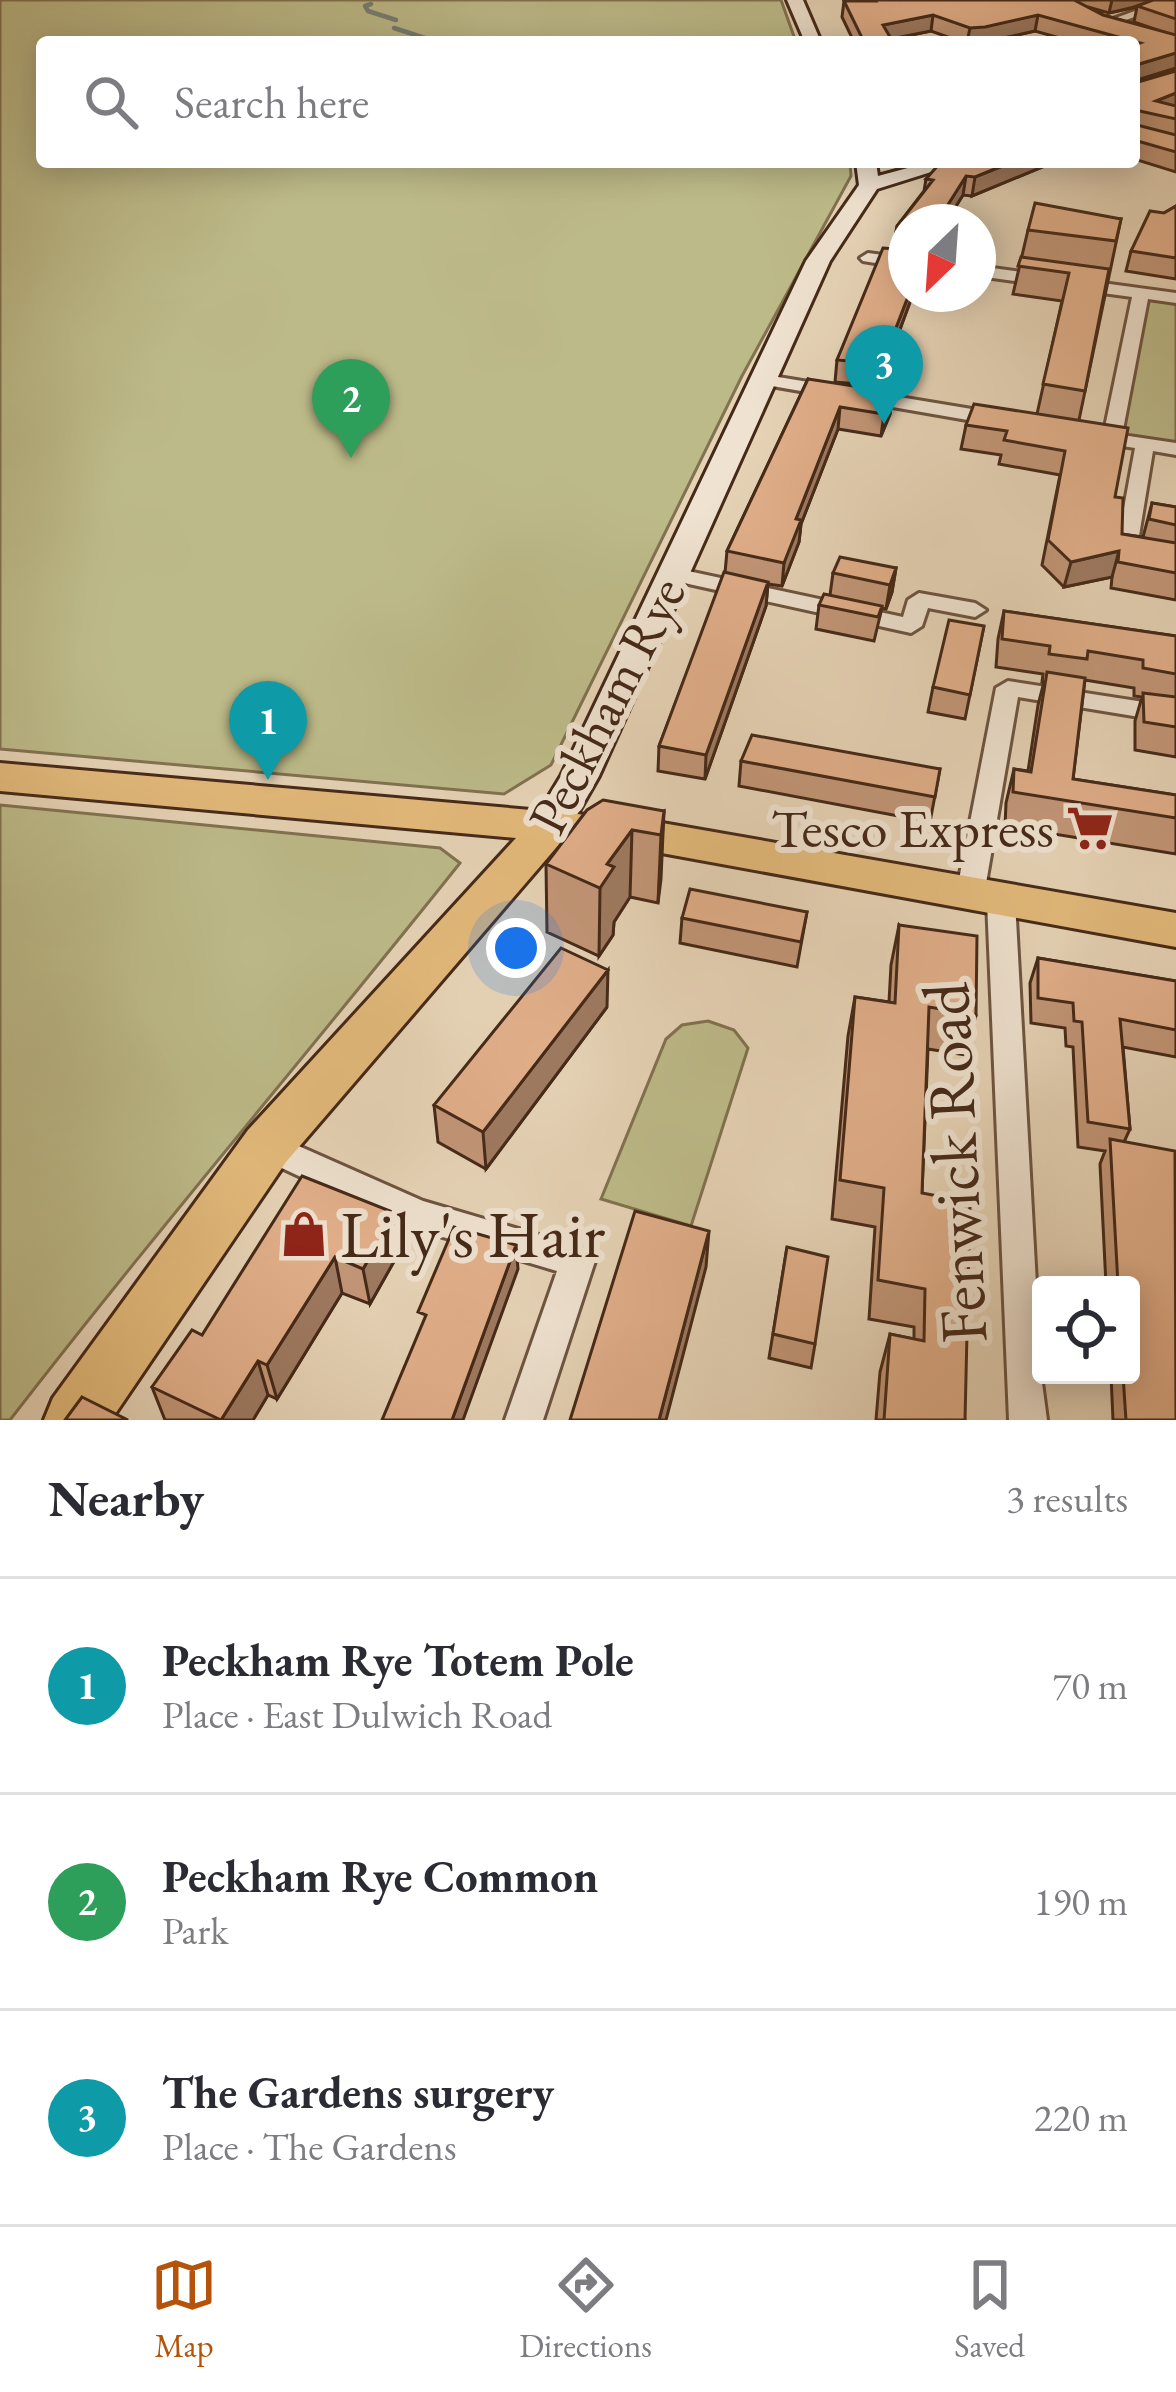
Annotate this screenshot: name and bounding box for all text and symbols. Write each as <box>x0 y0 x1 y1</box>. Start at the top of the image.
search box <box>36 36 1140 168</box>
icon: search <box>78 69 144 135</box>
text: Search here <box>174 73 369 131</box>
north arrow <box>888 204 996 312</box>
pin: 3 <box>845 325 923 424</box>
pin: 2 <box>312 359 390 458</box>
street label: Peckham Rye <box>511 565 701 845</box>
pin: 1 <box>229 681 307 780</box>
place label: Tesco Express <box>771 793 1054 863</box>
supermarket icon: Tesco Express <box>1065 803 1115 853</box>
your location <box>486 918 546 978</box>
street label: Fenwick Road <box>902 980 1006 1346</box>
place label: Lily's Hair <box>340 1191 605 1277</box>
shop icon: Lily's Hair <box>279 1209 329 1259</box>
map controls <box>1032 1276 1140 1384</box>
button: locate <box>1032 1276 1140 1384</box>
text: Nearby <box>48 1465 204 1531</box>
text: 3 results <box>1006 1473 1128 1524</box>
text: Peckham Rye Totem Pole <box>162 1631 634 1689</box>
text: 1 <box>77 1660 97 1711</box>
text: 70 m <box>1052 1660 1128 1711</box>
text: Place · East Dulwich Road <box>162 1689 552 1740</box>
text: Peckham Rye Common <box>162 1847 598 1905</box>
text: 2 <box>77 1876 97 1927</box>
text: 190 m <box>1034 1876 1128 1927</box>
text: Park <box>162 1905 228 1956</box>
text: The Gardens surgery <box>162 2063 554 2121</box>
text: 3 <box>77 2092 97 2143</box>
text: 220 m <box>1034 2092 1128 2143</box>
text: Place · The Gardens <box>162 2121 457 2172</box>
tab: Map <box>151 2252 217 2367</box>
tab: Directions <box>519 2252 652 2367</box>
tab: Saved <box>954 2252 1025 2367</box>

